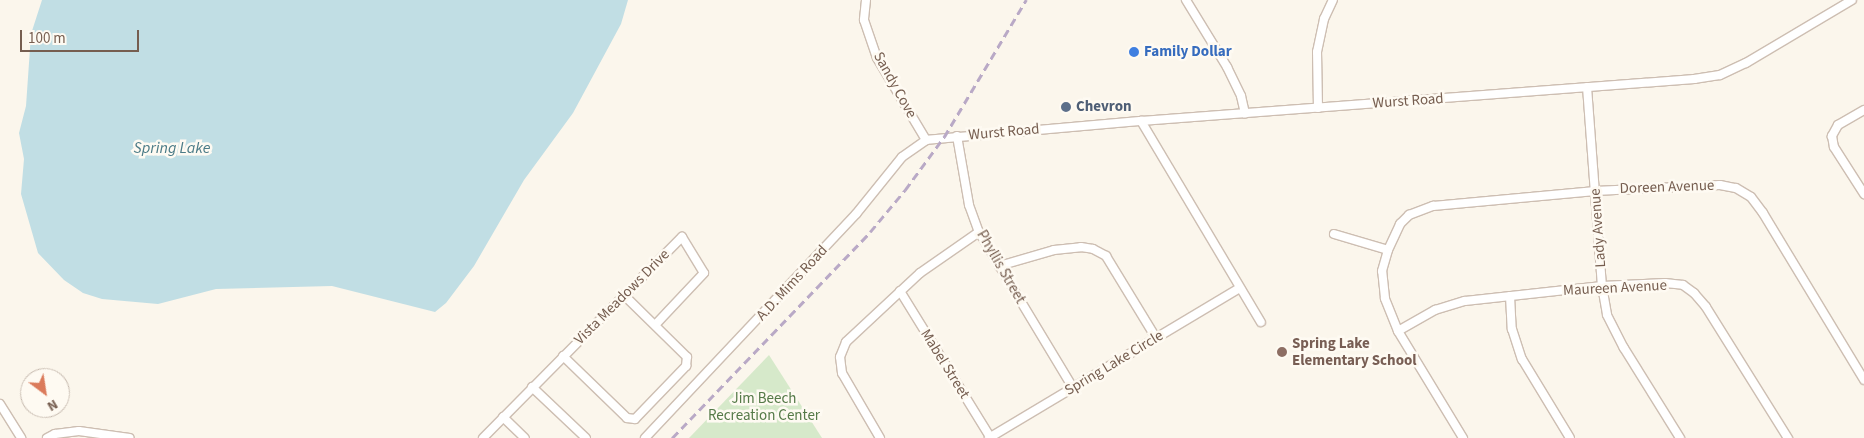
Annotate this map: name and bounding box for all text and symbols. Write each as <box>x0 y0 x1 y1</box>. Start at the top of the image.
scale bar <box>22 20 141 52</box>
text: 100 m <box>28 28 66 49</box>
place label: Family Dollar <box>1144 43 1232 61</box>
marker: Family Dollar <box>1128 46 1140 58</box>
street label: Sandy Cove <box>869 49 921 121</box>
street label: Wurst Road <box>1372 90 1444 112</box>
place label: Chevron <box>1076 98 1132 116</box>
marker: Chevron <box>1060 101 1072 113</box>
street label: Wurst Road <box>968 120 1040 144</box>
water label: Spring Lake <box>134 138 210 158</box>
street label: Doreen Avenue <box>1619 176 1715 198</box>
street label: Lady Avenue <box>1586 188 1610 268</box>
street label: Phyllis Street <box>973 227 1029 307</box>
street label: A.D. Mims Road <box>753 242 831 324</box>
street label: Vista Meadows Drive <box>571 246 673 348</box>
street label: Maureen Avenue <box>1563 276 1667 300</box>
street label: Mabel Street <box>917 326 973 402</box>
street label: Spring Lake Circle <box>1061 326 1167 400</box>
place label: Spring Lake Elementary School <box>1292 334 1417 369</box>
marker: Spring Lake Elementary School <box>1276 346 1288 358</box>
north arrow <box>20 368 70 418</box>
park label: Jim Beech Recreation Center <box>708 389 820 424</box>
text: N <box>43 394 61 416</box>

